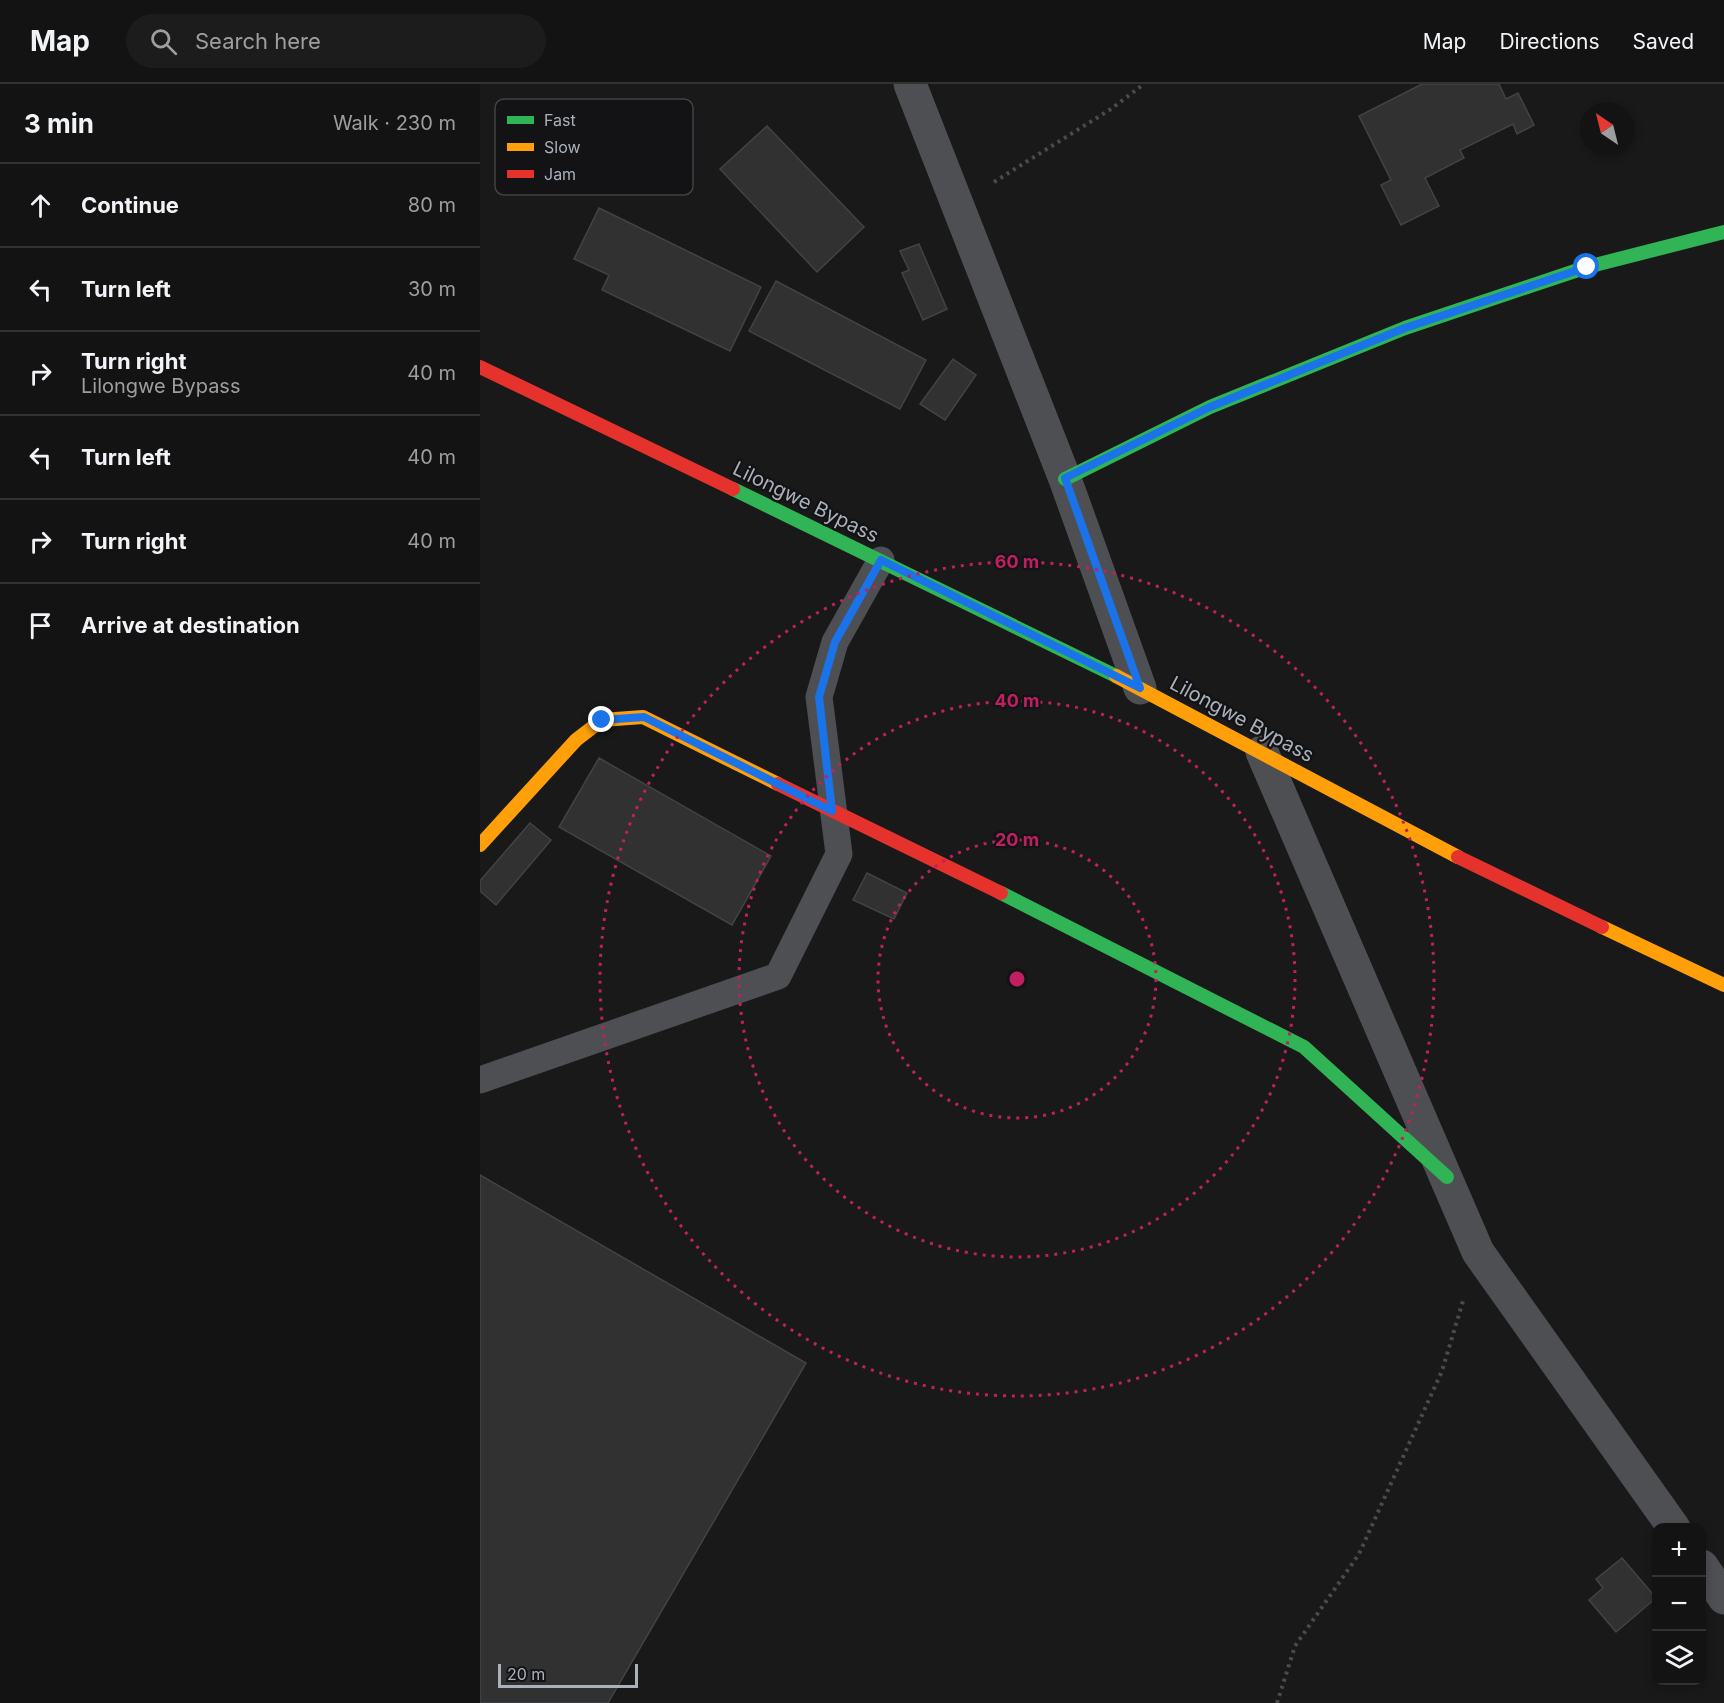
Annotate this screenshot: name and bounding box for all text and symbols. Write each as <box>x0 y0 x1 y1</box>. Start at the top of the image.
search box <box>126 14 546 68</box>
text: Map <box>30 24 90 58</box>
icon: search <box>147 25 180 58</box>
text: Search here <box>195 28 321 54</box>
text: Map <box>1423 29 1466 54</box>
text: Directions <box>1499 29 1600 54</box>
text: Saved <box>1633 29 1694 54</box>
legend <box>495 99 693 195</box>
north arrow <box>1580 102 1634 156</box>
text: 3 min <box>24 108 94 139</box>
text: Fast <box>544 110 576 130</box>
text: Walk · 230 m <box>333 111 456 135</box>
text: Slow <box>544 137 581 157</box>
text: Jam <box>544 164 576 184</box>
icon: ahead <box>24 189 57 222</box>
text: Continue <box>81 192 179 218</box>
text: 80 m <box>408 193 456 217</box>
route start <box>1573 253 1599 279</box>
icon: left <box>24 273 57 306</box>
text: Turn left <box>81 276 171 302</box>
text: 30 m <box>408 277 456 301</box>
text: Turn right <box>81 348 187 374</box>
icon: right <box>24 357 57 390</box>
text: 40 m <box>407 361 456 385</box>
text: Lilongwe Bypass <box>81 374 240 398</box>
icon: left <box>24 441 57 474</box>
text: Turn left <box>81 444 171 470</box>
text: 40 m <box>407 445 456 469</box>
street label: Lilongwe Bypass <box>729 456 883 548</box>
icon: right <box>24 525 57 558</box>
text: Turn right <box>81 528 187 554</box>
text: 40 m <box>407 529 456 553</box>
text: 60 m <box>995 551 1039 572</box>
icon: arrive <box>24 609 57 642</box>
text: Arrive at destination <box>81 612 300 638</box>
street label: Lilongwe Bypass <box>1166 671 1318 767</box>
text: 40 m <box>995 690 1040 711</box>
route end <box>588 706 614 732</box>
text: 20 m <box>995 829 1039 850</box>
centre of rings <box>1007 969 1027 989</box>
map controls <box>1652 1523 1706 1685</box>
button: + <box>1652 1523 1706 1577</box>
button: − <box>1652 1577 1706 1631</box>
button: layers <box>1652 1631 1706 1685</box>
scale bar <box>498 1661 638 1688</box>
text: 20 m <box>507 1664 545 1684</box>

